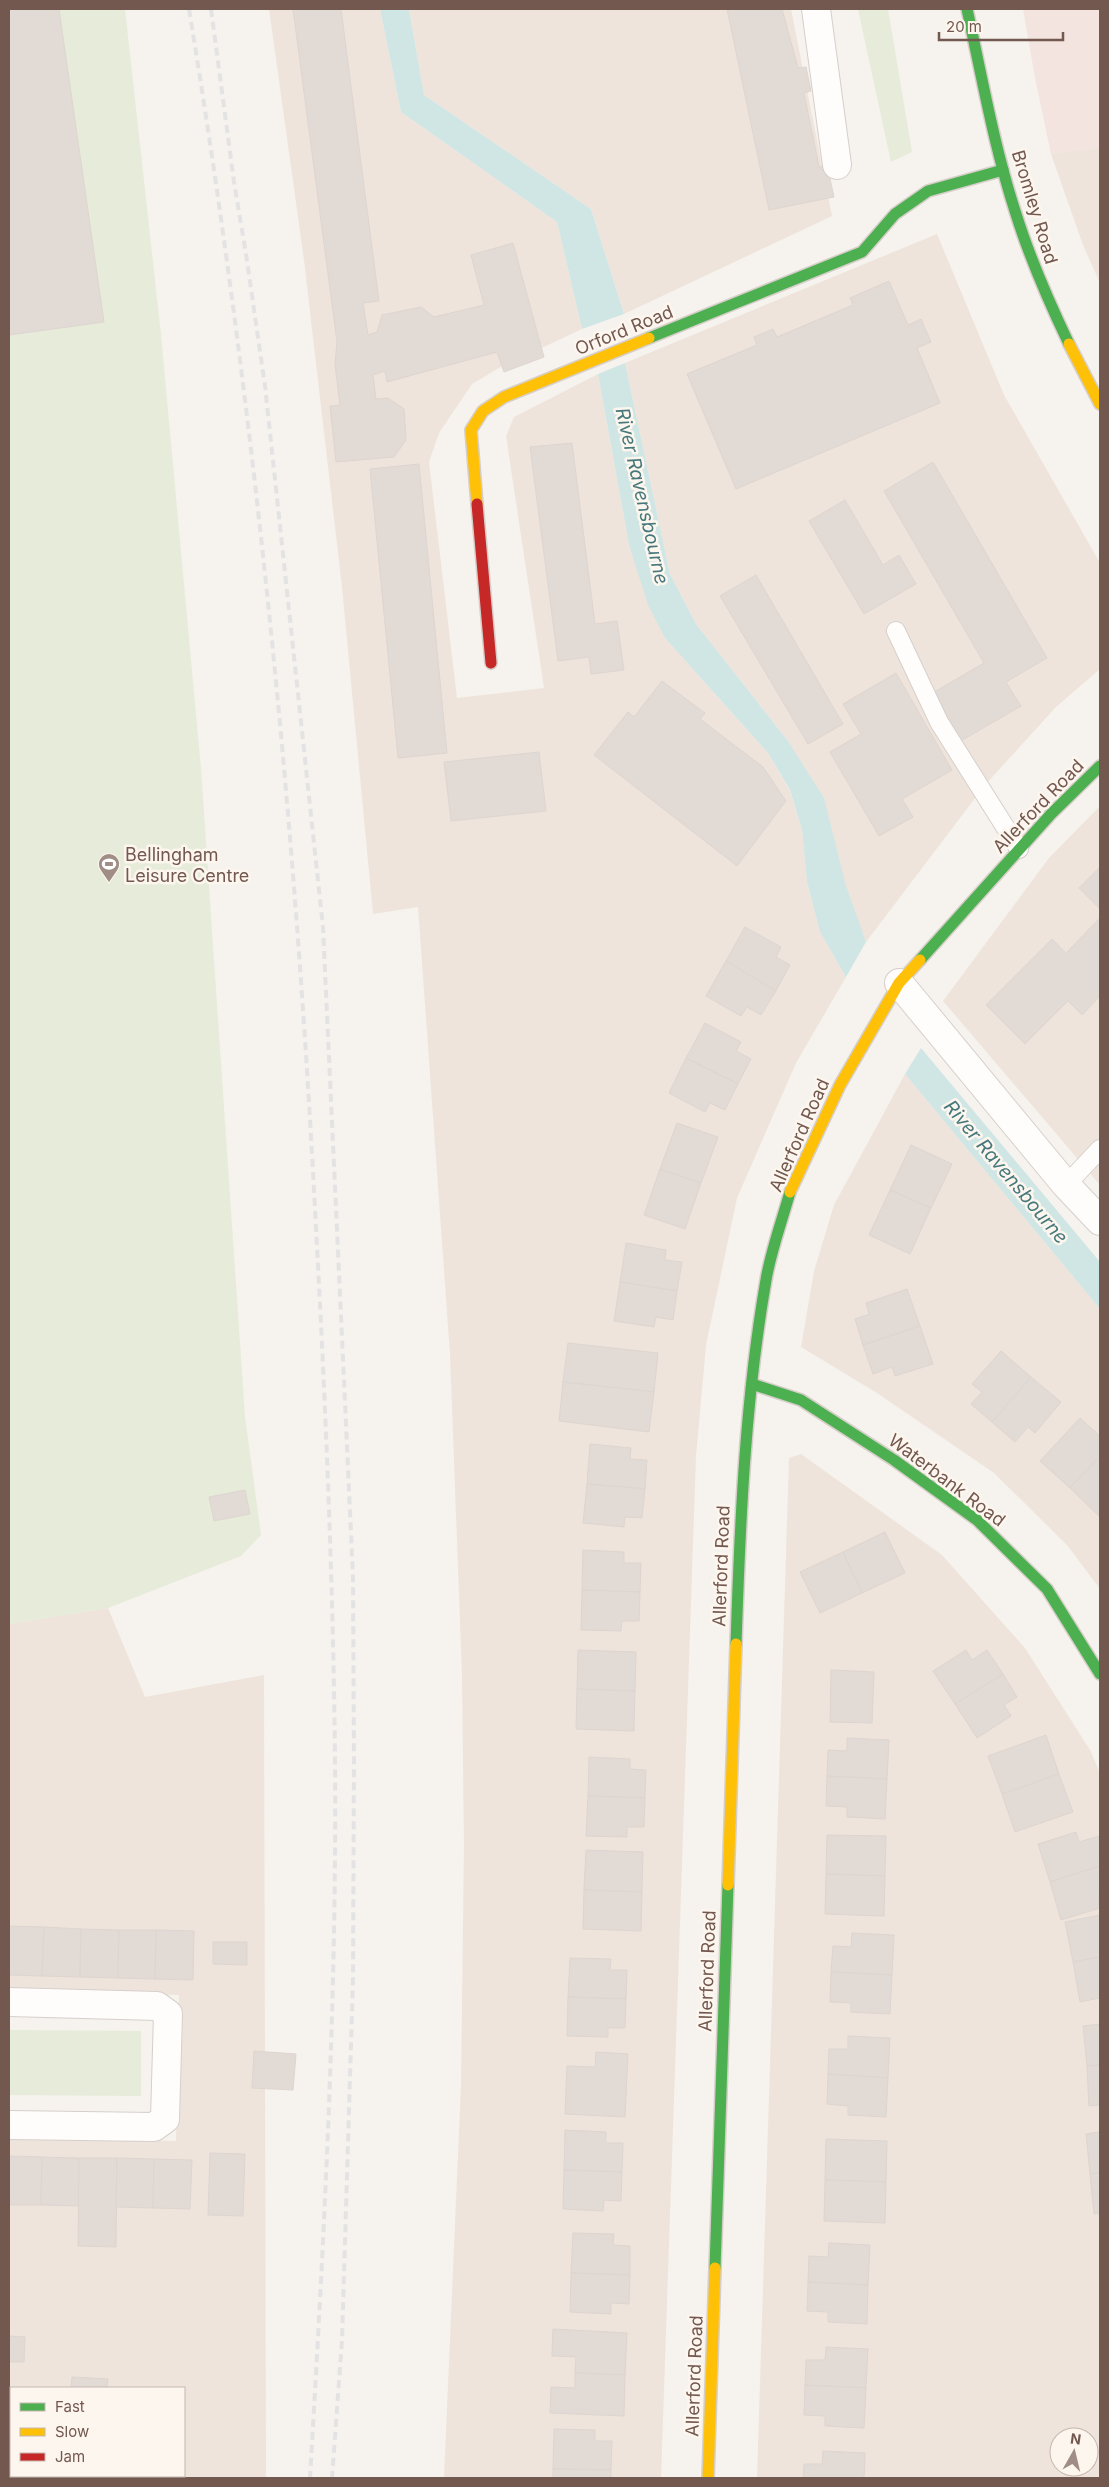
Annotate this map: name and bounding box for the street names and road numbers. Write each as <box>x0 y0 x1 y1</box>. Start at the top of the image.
street label: Bromley Road <box>1008 148 1062 266</box>
street label: Orford Road <box>572 301 676 359</box>
street label: Allerford Road <box>988 755 1088 857</box>
street label: Allerford Road <box>765 1075 833 1195</box>
street label: Waterbank Road <box>885 1429 1009 1531</box>
street label: Allerford Road <box>708 1505 734 1627</box>
street label: Allerford Road <box>694 1910 720 2032</box>
street label: Allerford Road <box>681 2315 707 2437</box>

